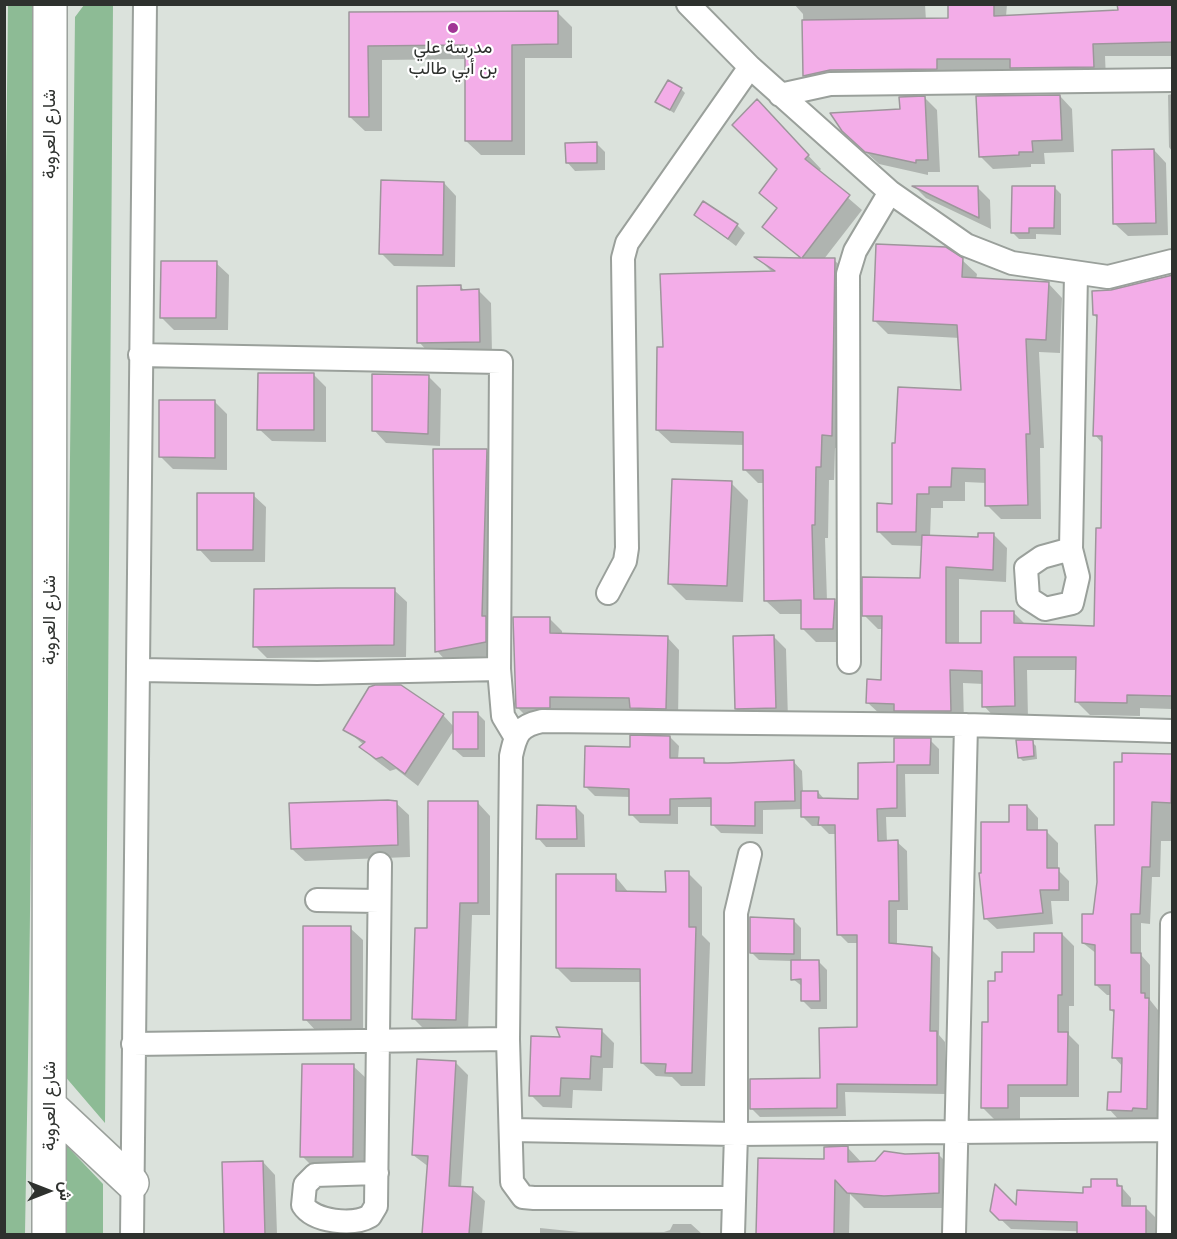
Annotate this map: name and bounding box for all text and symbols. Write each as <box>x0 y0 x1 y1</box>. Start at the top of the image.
marker: مدرسة علي بن أبي طالب <box>446 21 460 35</box>
place label: مدرسة علي بن أبي طالب <box>409 37 497 80</box>
street label: شارع العروبة <box>39 89 61 179</box>
street label: شارع العروبة <box>39 575 61 665</box>
street label: شارع العروبة <box>39 1061 61 1151</box>
north arrow <box>18 1161 78 1221</box>
text: ش <box>55 1181 77 1201</box>

